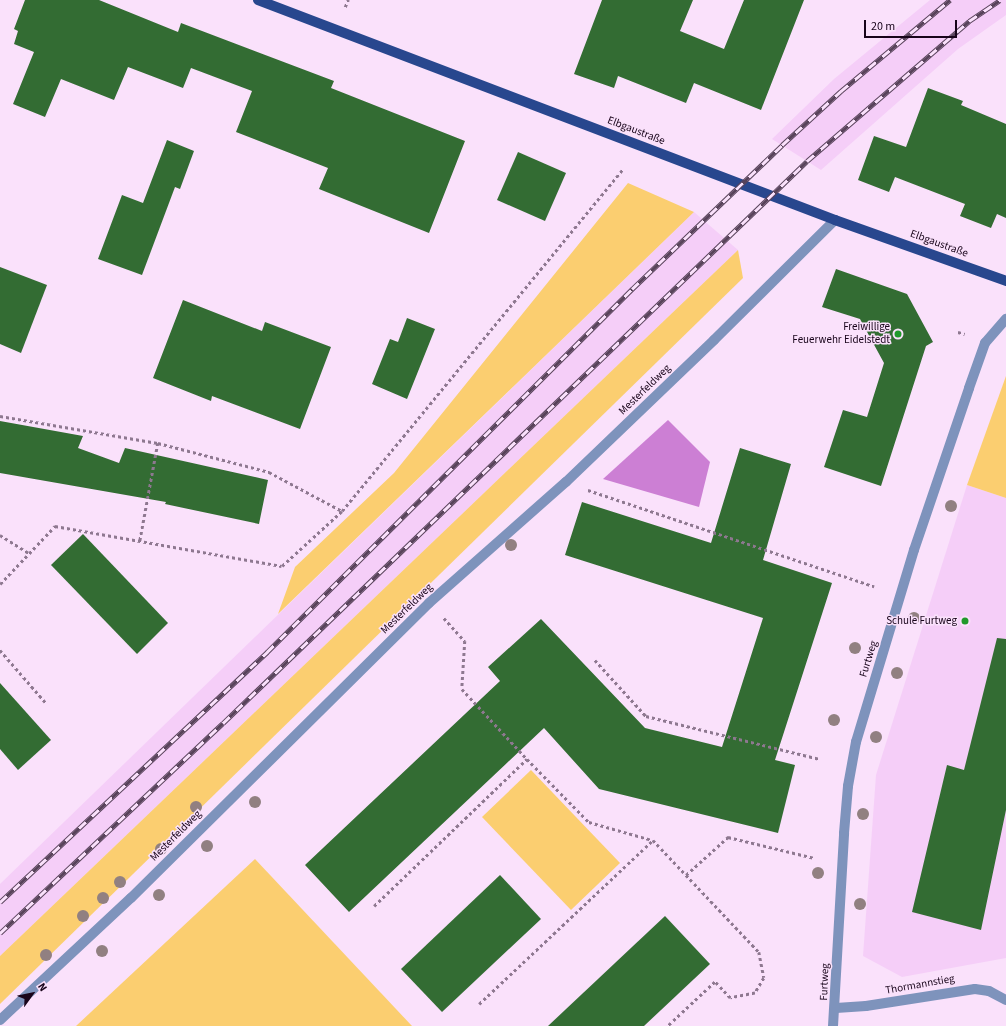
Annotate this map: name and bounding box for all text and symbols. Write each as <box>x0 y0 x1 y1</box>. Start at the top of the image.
scale bar <box>866 12 959 38</box>
text: 20 m <box>871 18 895 35</box>
street label: Elbgaustraße <box>605 114 667 148</box>
street label: Elbgaustraße <box>908 227 970 261</box>
place label: Freiwillige Feuerwehr Eidelstedt <box>792 321 890 347</box>
marker: Freiwillige Feuerwehr Eidelstedt <box>893 329 903 339</box>
street label: Mesterfeldweg <box>616 362 674 418</box>
street label: Mesterfeldweg <box>378 581 436 637</box>
place label: Schule Furtweg <box>886 614 957 628</box>
marker: Schule Furtweg <box>960 616 970 626</box>
street label: Furtweg <box>857 639 881 679</box>
street label: Mesterfeldweg <box>148 808 204 864</box>
street label: Furtweg <box>818 963 832 1001</box>
street label: Thormannstieg <box>884 972 956 998</box>
north arrow <box>12 974 52 1014</box>
text: N <box>34 980 51 994</box>

